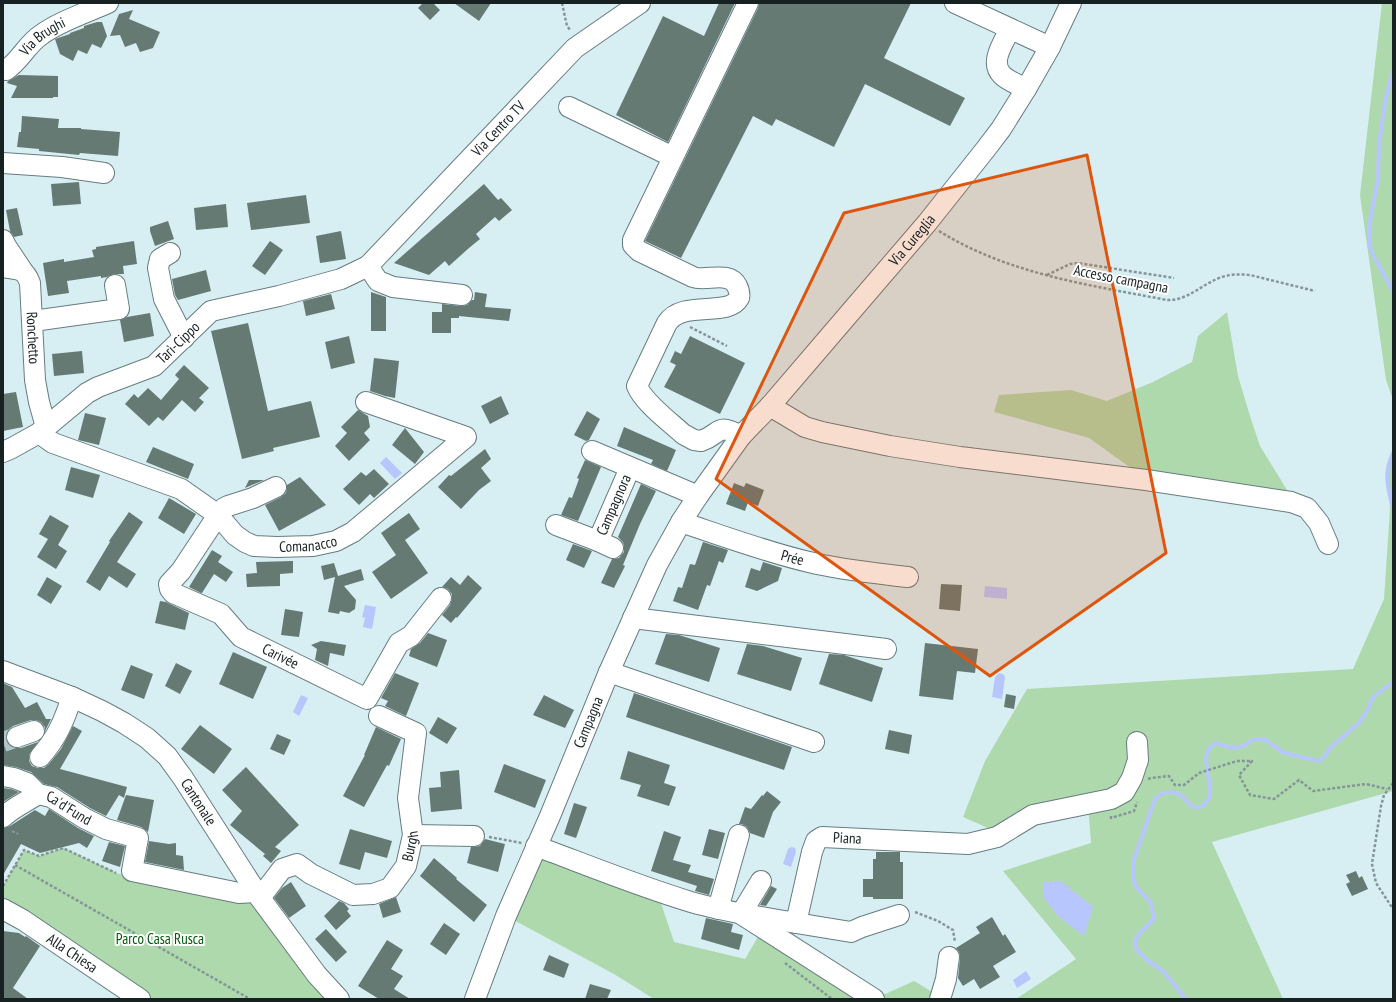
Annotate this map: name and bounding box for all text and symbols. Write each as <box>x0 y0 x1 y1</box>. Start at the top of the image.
street label: Via Brughi <box>14 13 68 60</box>
street label: Via Centro TV <box>466 96 529 161</box>
street label: Via Cureglia <box>884 210 939 270</box>
street label: Accesso campagna <box>1072 260 1170 297</box>
street label: Ronchetto <box>22 311 44 365</box>
street label: Tarì-Cippo <box>152 317 203 368</box>
street label: Campagnora <box>592 471 635 538</box>
street label: Comanacco <box>279 531 339 556</box>
street label: Prée <box>779 545 806 569</box>
street label: Carivée <box>259 639 302 673</box>
street label: Campagna <box>569 694 607 751</box>
street label: Cantonale <box>177 775 221 829</box>
street label: Ca'd'Fund <box>45 786 95 829</box>
street label: Piana <box>833 828 862 848</box>
street label: Burgh <box>397 830 422 863</box>
street label: Alla Chiesa <box>43 929 101 977</box>
park label: Parco Casa Rusca <box>116 929 204 948</box>

